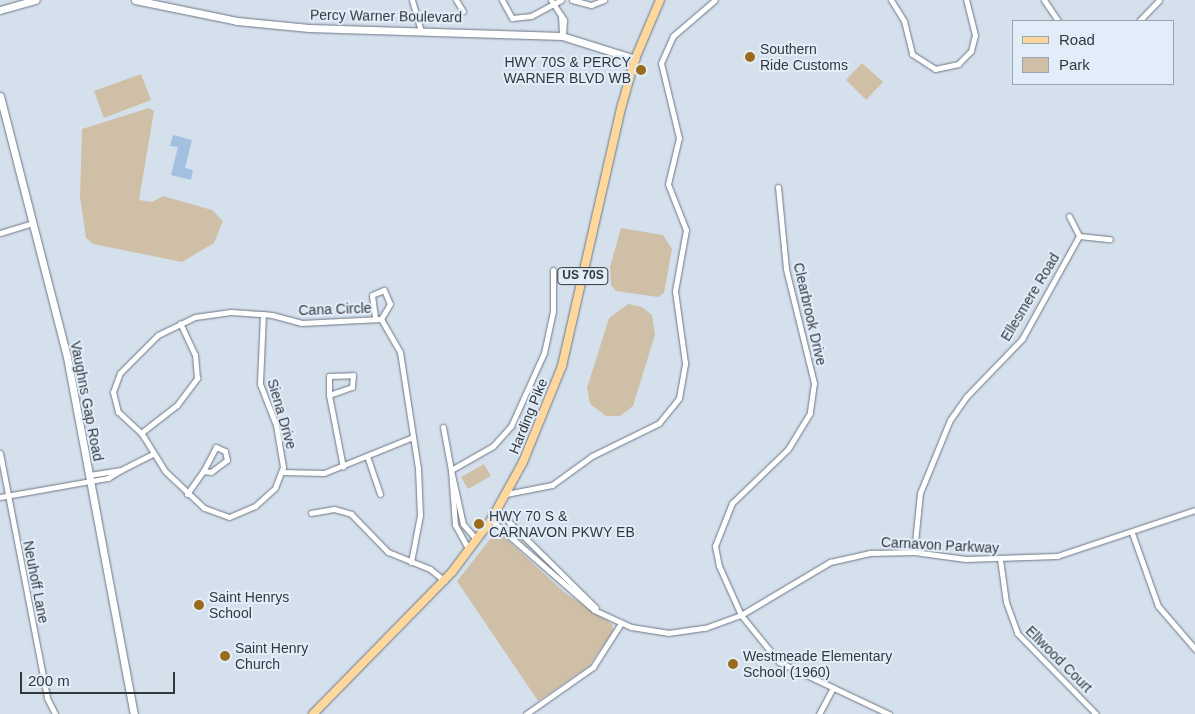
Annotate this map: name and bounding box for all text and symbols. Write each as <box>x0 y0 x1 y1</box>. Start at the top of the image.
street label: Percy Warner Boulevard <box>310 6 462 26</box>
legend <box>1012 20 1175 85</box>
text: Road <box>1059 31 1095 48</box>
place label: Southern Ride Customs <box>760 41 848 74</box>
marker: Southern Ride Customs <box>744 51 756 63</box>
place label: HWY 70S & PERCY WARNER BLVD WB <box>503 54 631 86</box>
text: Park <box>1059 56 1090 73</box>
marker: HWY 70S & PERCY WARNER BLVD WB <box>635 64 647 76</box>
street label: Ellesmere Road <box>997 250 1063 344</box>
street label: Clearbrook Drive <box>790 261 830 367</box>
road number: US 70S <box>557 266 609 286</box>
street label: Cana Circle <box>298 299 372 319</box>
street label: Vaughns Gap Road <box>67 340 107 462</box>
street label: Harding Pike <box>505 376 551 456</box>
street label: Siena Drive <box>264 377 300 451</box>
place label: HWY 70 S & CARNAVON PKWY EB <box>489 508 635 540</box>
marker: HWY 70 S & CARNAVON PKWY EB <box>473 518 485 530</box>
street label: Carnavon Parkway <box>881 534 999 556</box>
street label: Neuhoff Lane <box>20 539 52 625</box>
place label: Saint Henrys School <box>209 589 289 622</box>
marker: Saint Henrys School <box>193 599 205 611</box>
street label: Ellwood Court <box>1022 622 1096 696</box>
place label: Saint Henry Church <box>235 640 308 672</box>
place label: Westmeade Elementary School (1960) <box>743 648 892 680</box>
marker: Saint Henry Church <box>219 650 231 662</box>
marker: Westmeade Elementary School (1960) <box>727 658 739 670</box>
scale bar <box>22 662 178 694</box>
text: 200 m <box>28 672 70 689</box>

